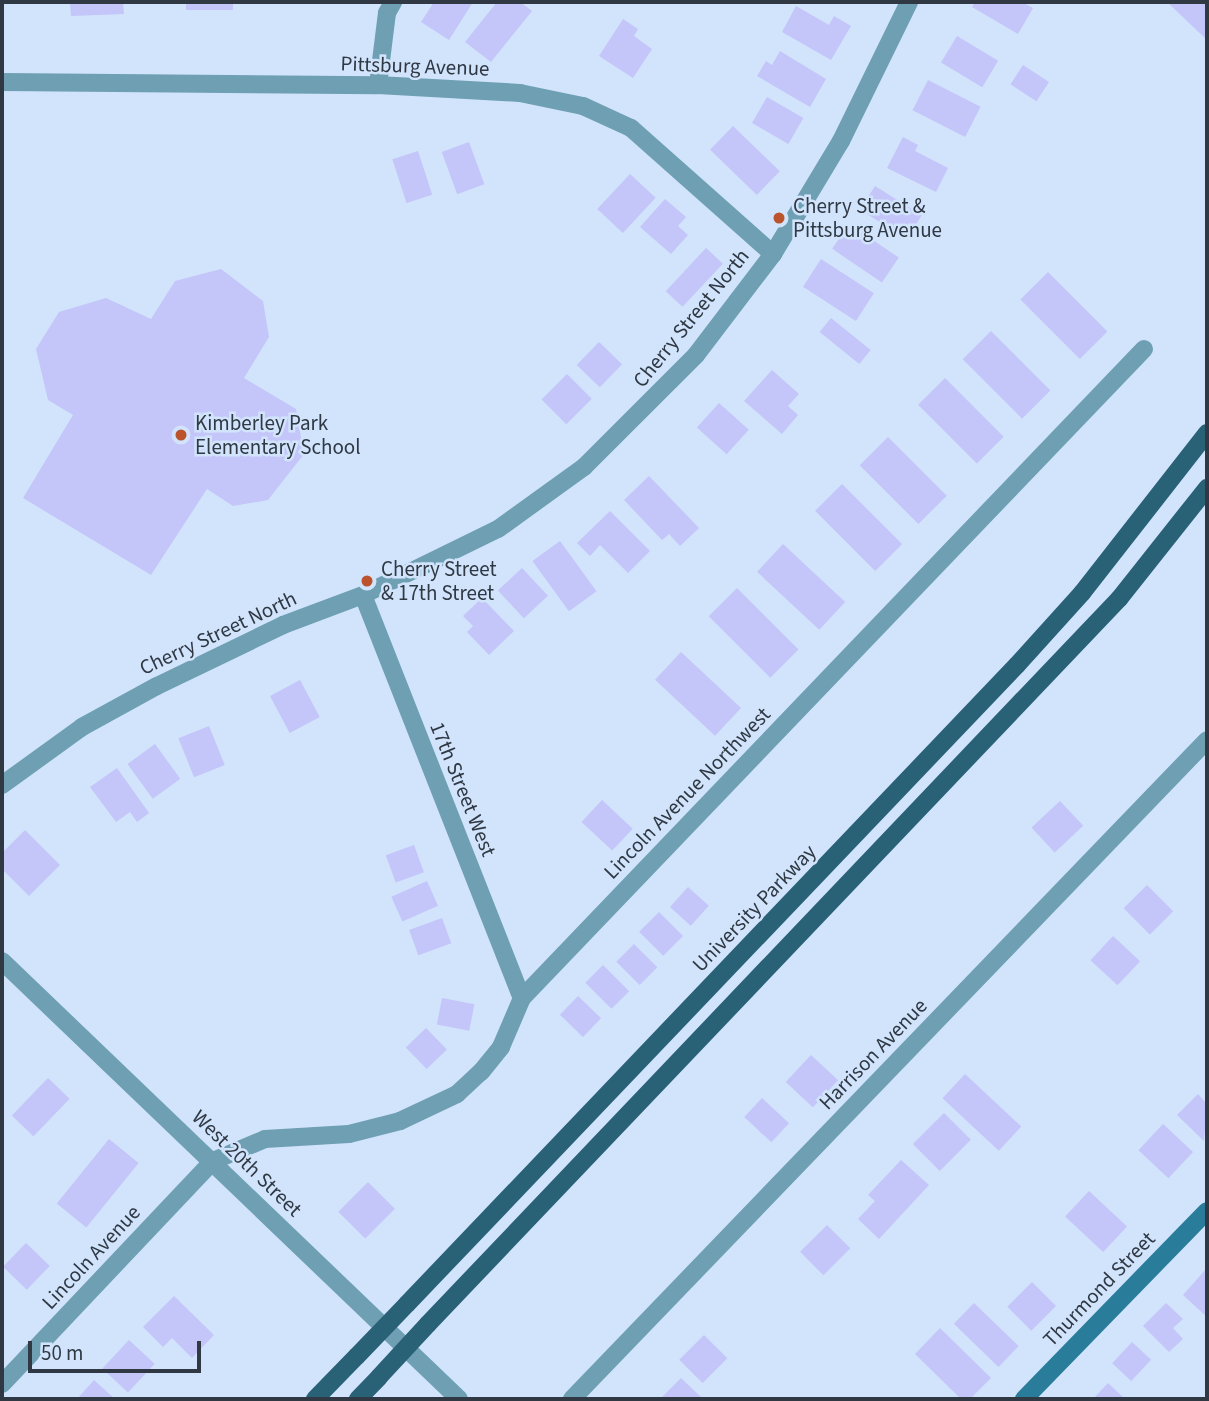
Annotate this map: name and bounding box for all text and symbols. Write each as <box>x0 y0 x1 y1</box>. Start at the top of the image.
street label: Pittsburg Avenue <box>340 51 490 81</box>
place label: Cherry Street & Pittsburg Avenue <box>793 193 942 243</box>
marker: Cherry Street & Pittsburg Avenue <box>771 210 787 226</box>
street label: Cherry Street North <box>628 244 754 392</box>
place label: Kimberley Park Elementary School <box>195 410 361 460</box>
marker: Kimberley Park Elementary School <box>173 427 189 443</box>
place label: Cherry Street & 17th Street <box>381 556 497 606</box>
marker: Cherry Street & 17th Street <box>359 573 375 589</box>
street label: Cherry Street North <box>135 586 301 680</box>
street label: Lincoln Avenue Northwest <box>598 702 776 884</box>
street label: 17th Street West <box>425 718 501 860</box>
street label: University Parkway <box>687 839 821 977</box>
street label: Harrison Avenue <box>814 993 932 1115</box>
street label: West 20th Street <box>187 1104 307 1222</box>
street label: Lincoln Avenue <box>36 1200 146 1314</box>
street label: Thurmond Street <box>1038 1226 1160 1352</box>
scale bar <box>32 1328 205 1372</box>
text: 50 m <box>41 1338 83 1368</box>

